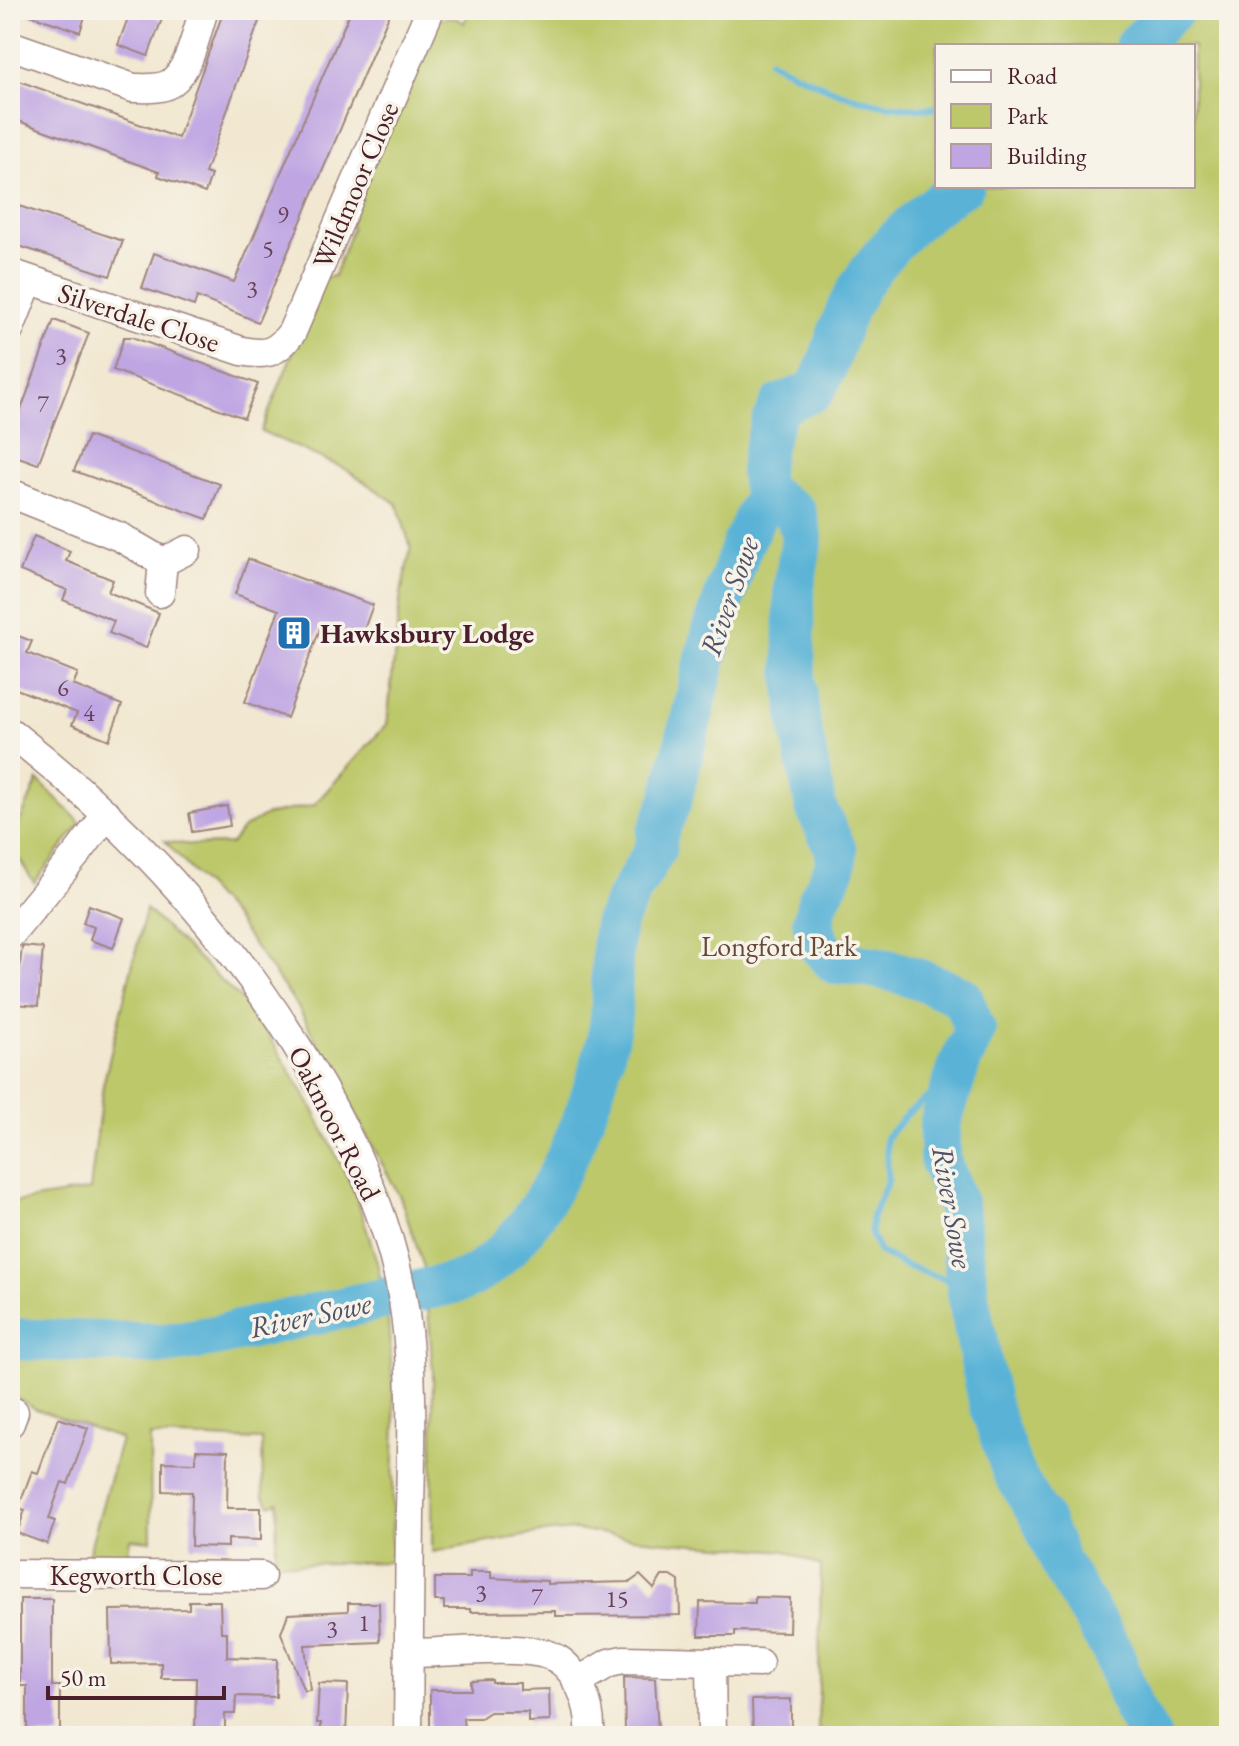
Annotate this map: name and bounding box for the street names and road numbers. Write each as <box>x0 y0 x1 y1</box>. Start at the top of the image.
street label: Wildmoor Close <box>304 96 406 274</box>
street label: Silverdale Close <box>54 274 224 360</box>
street label: Oakmoor Road <box>281 1040 390 1207</box>
street label: Kegworth Close <box>49 1557 223 1593</box>

